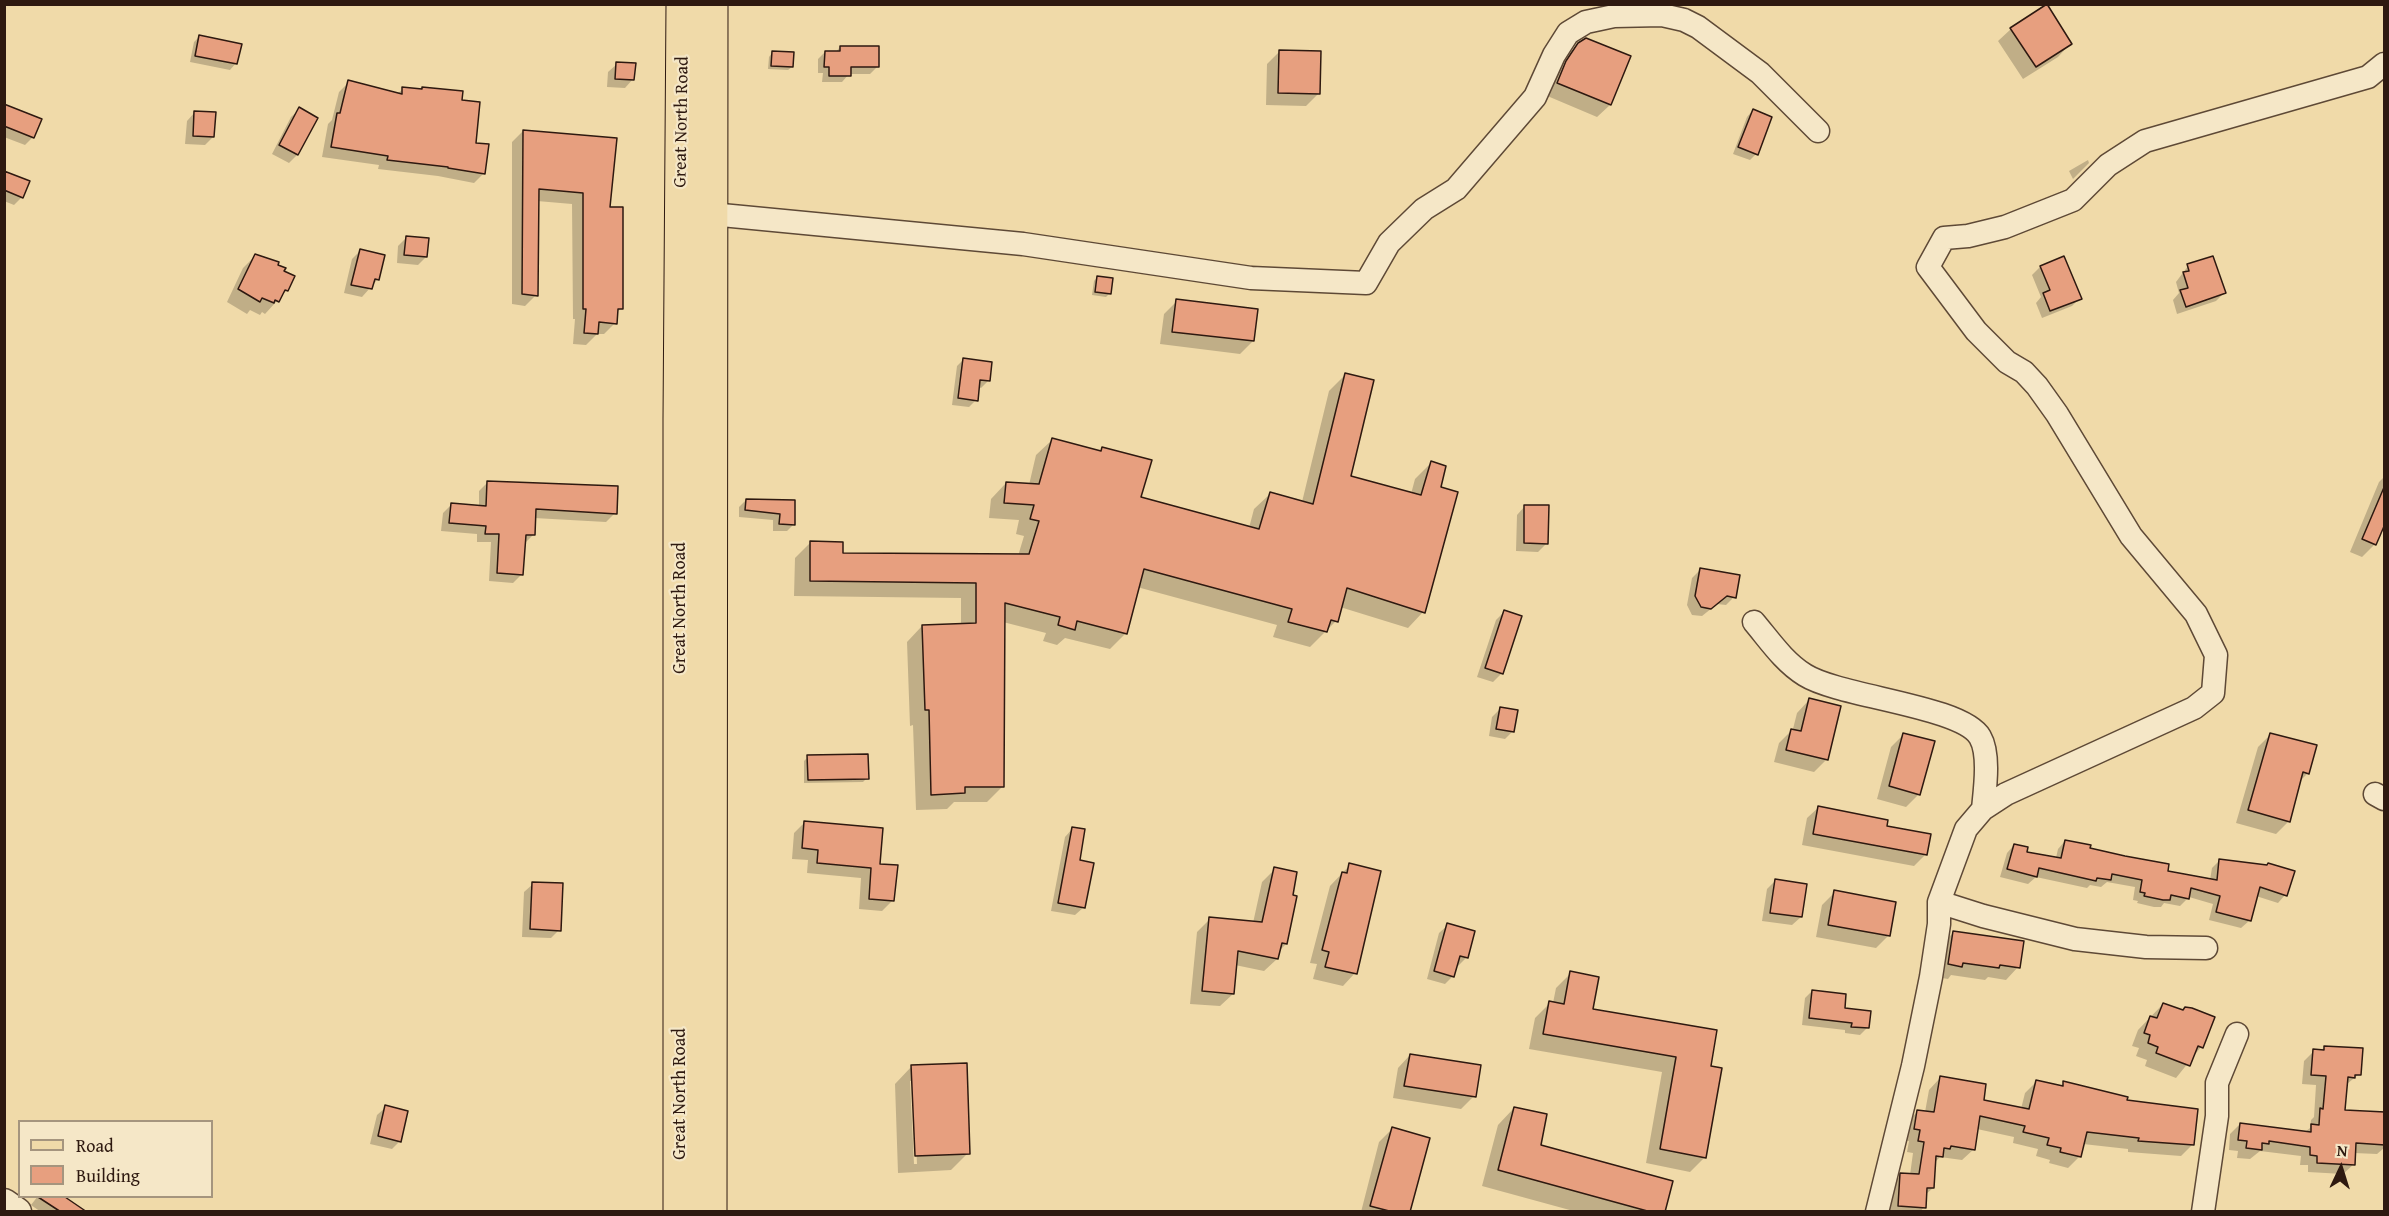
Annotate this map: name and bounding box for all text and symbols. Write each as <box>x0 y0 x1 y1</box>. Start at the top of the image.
street label: Great North Road <box>670 56 694 188</box>
street label: Great North Road <box>669 542 691 674</box>
street label: Great North Road <box>669 1028 691 1160</box>
legend <box>18 1120 213 1198</box>
text: Road <box>76 1132 114 1159</box>
north arrow <box>2311 1138 2371 1198</box>
text: N <box>2336 1138 2348 1162</box>
text: Building <box>76 1162 140 1189</box>

